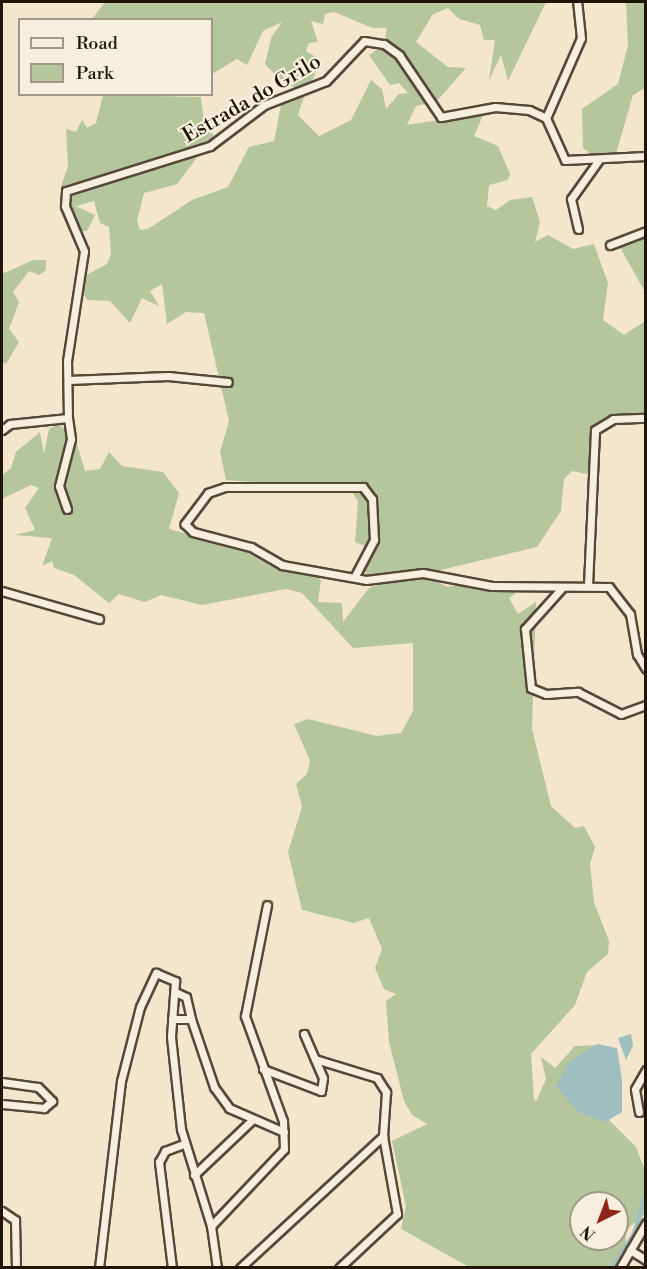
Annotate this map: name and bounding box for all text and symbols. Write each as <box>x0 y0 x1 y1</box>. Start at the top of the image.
legend <box>18 18 213 96</box>
text: Road <box>76 32 118 55</box>
street label: Estrada do Grilo <box>178 49 326 149</box>
text: Park <box>76 62 113 85</box>
north arrow <box>569 1191 629 1251</box>
text: N <box>577 1221 600 1245</box>

